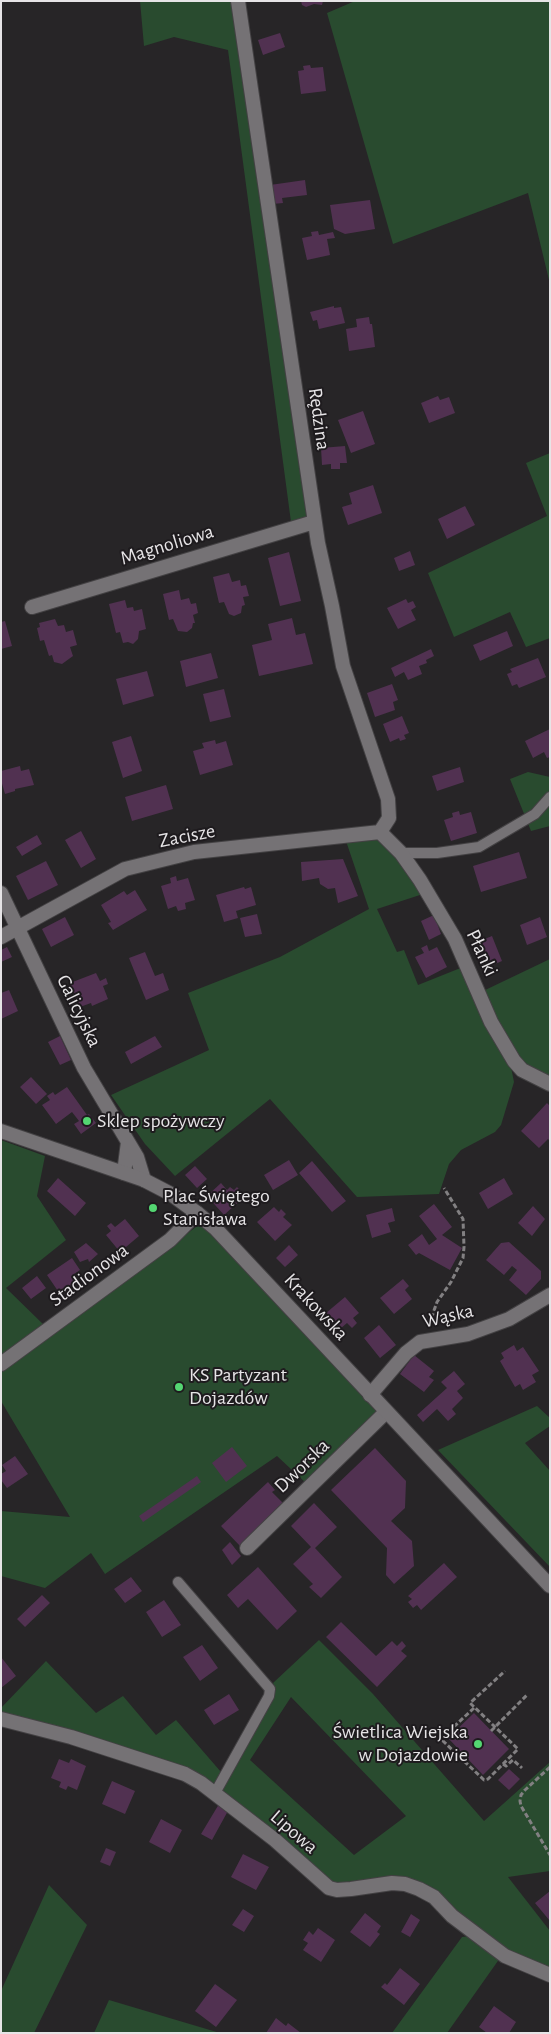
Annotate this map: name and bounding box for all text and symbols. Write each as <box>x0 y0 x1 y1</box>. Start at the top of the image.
street label: Rędzina <box>303 386 335 452</box>
street label: Magnoliowa <box>117 519 217 571</box>
street label: Zacisze <box>157 819 217 853</box>
street label: Płanki <box>461 926 503 980</box>
street label: Galicyjska <box>51 971 107 1051</box>
place label: Sklep spożywczy <box>97 1109 225 1133</box>
marker: Sklep spożywczy <box>81 1115 93 1127</box>
place label: Plac Świętego Stanisława <box>163 1184 270 1231</box>
marker: Plac Świętego Stanisława <box>147 1202 159 1214</box>
street label: Stadionowa <box>45 1238 133 1312</box>
street label: Krakowska <box>279 1268 353 1346</box>
street label: Wąska <box>420 1299 476 1333</box>
place label: KS Partyzant Dojazdów <box>189 1363 287 1410</box>
marker: KS Partyzant Dojazdów <box>173 1381 185 1393</box>
street label: Dworska <box>269 1434 335 1498</box>
place label: Świetlica Wiejska w Dojazdowie <box>333 1720 468 1767</box>
marker: Świetlica Wiejska w Dojazdowie <box>472 1738 484 1750</box>
street label: Lipowa <box>265 1805 323 1859</box>

